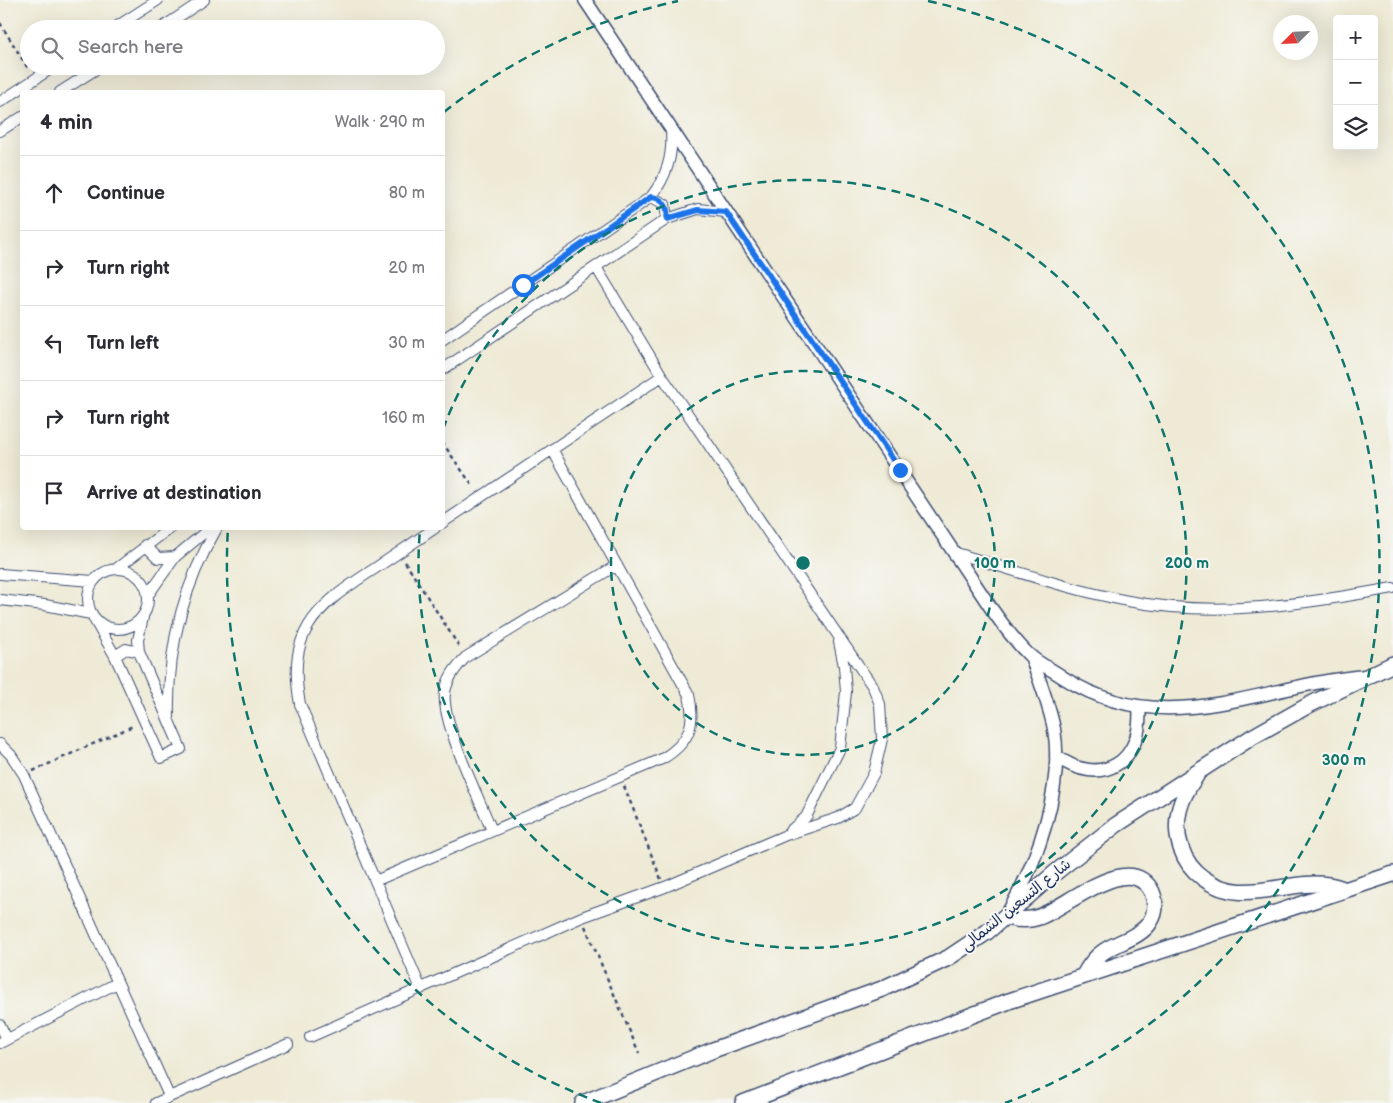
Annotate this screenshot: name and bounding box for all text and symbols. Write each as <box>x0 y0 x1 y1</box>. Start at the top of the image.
north arrow <box>1273 15 1318 60</box>
map controls <box>1333 15 1378 150</box>
button: + <box>1333 15 1378 60</box>
search box <box>20 20 445 75</box>
icon: search <box>38 34 66 62</box>
text: Search here <box>78 36 183 59</box>
button: − <box>1333 60 1378 105</box>
button: layers <box>1333 105 1378 150</box>
text: 4 min <box>40 110 93 135</box>
text: Walk · 290 m <box>335 113 425 132</box>
icon: ahead <box>40 179 68 207</box>
text: Continue <box>87 182 165 205</box>
text: 80 m <box>389 184 425 203</box>
icon: right <box>40 254 68 282</box>
text: Turn right <box>87 257 170 280</box>
text: 20 m <box>389 259 425 278</box>
route start <box>512 274 535 297</box>
icon: left <box>40 329 68 357</box>
text: Turn left <box>87 332 159 355</box>
text: 30 m <box>388 334 425 353</box>
icon: right <box>40 404 68 432</box>
text: Turn right <box>87 407 170 430</box>
text: 160 m <box>382 409 425 428</box>
route end <box>889 459 912 482</box>
icon: arrive <box>40 479 68 507</box>
text: Arrive at destination <box>87 482 262 505</box>
centre of rings <box>794 554 812 572</box>
text: 100 m <box>974 554 1016 573</box>
text: 200 m <box>1165 554 1209 573</box>
text: 300 m <box>1322 751 1366 770</box>
street label: شارع التسعين الشمالى <box>957 855 1075 955</box>

